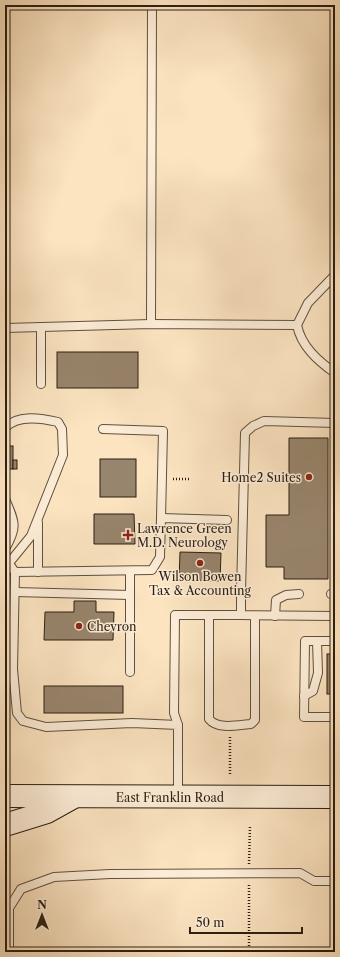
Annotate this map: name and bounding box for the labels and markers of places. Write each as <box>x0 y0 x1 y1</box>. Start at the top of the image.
place label: Home2 Suites <box>221 470 301 485</box>
marker: Home2 Suites <box>304 472 314 482</box>
place label: Lawrence Green M.D. Neurology <box>137 521 232 550</box>
marker: Lawrence Green M.D. Neurology <box>122 529 134 541</box>
marker: Wilson Bowen Tax & Accounting <box>195 558 205 568</box>
place label: Wilson Bowen Tax & Accounting <box>149 569 252 598</box>
place label: Chevron <box>87 619 137 634</box>
marker: Chevron <box>74 621 84 631</box>

